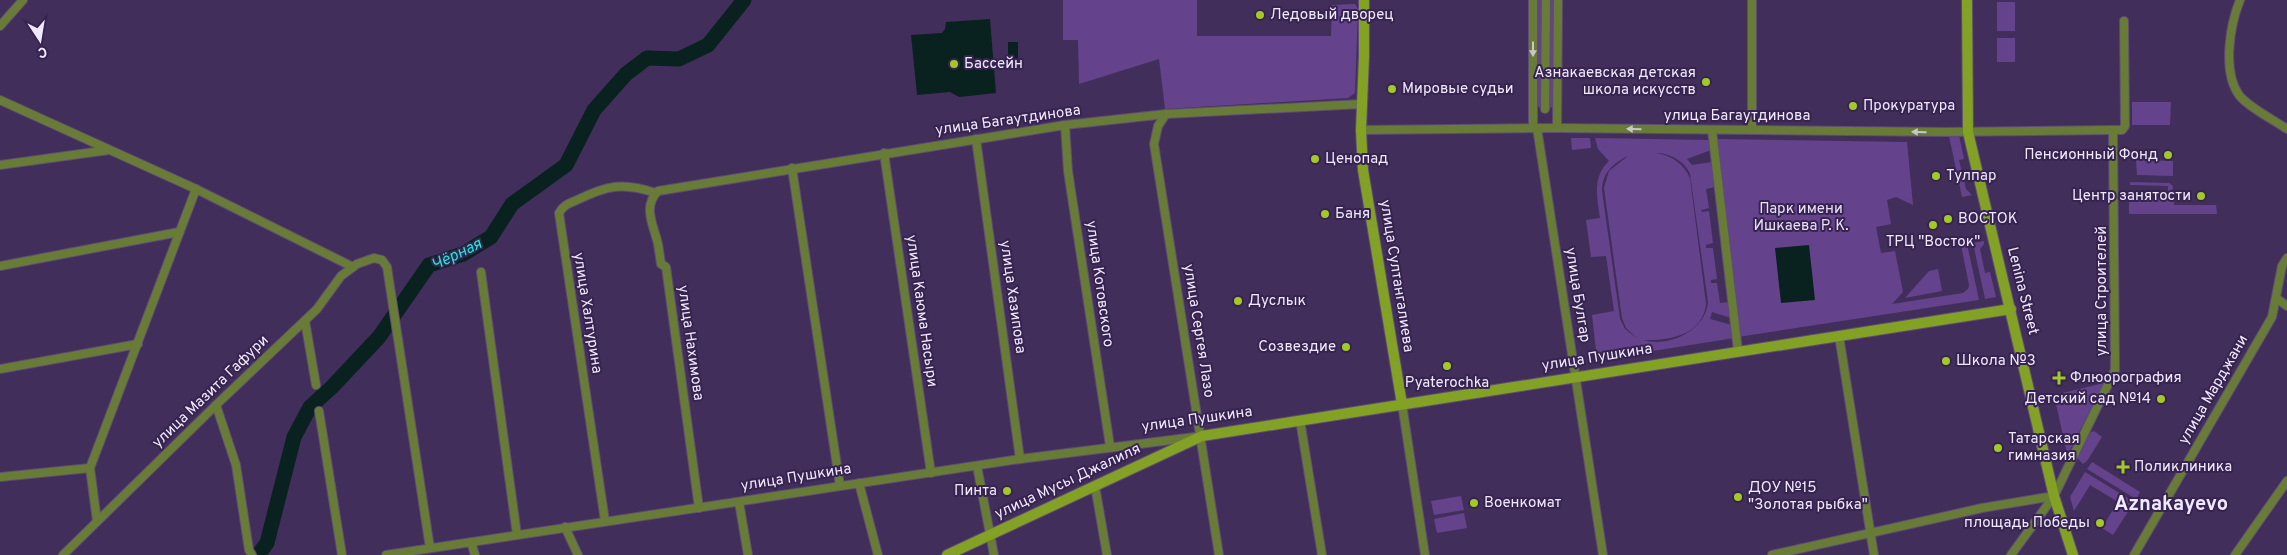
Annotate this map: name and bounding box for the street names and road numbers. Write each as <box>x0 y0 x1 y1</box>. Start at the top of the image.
street label: улица Багаутдинова <box>934 101 1082 141</box>
street label: улица Багаутдинова <box>1664 107 1810 126</box>
street label: улица Султангалиева <box>1375 198 1417 354</box>
street label: улица Котовского <box>1081 220 1117 348</box>
street label: улица Строителей <box>2093 226 2112 356</box>
street label: улица Каюма Насыри <box>901 234 941 388</box>
street label: улица Хазипова <box>995 239 1029 355</box>
street label: Lenina Street <box>2002 245 2042 337</box>
street label: улица Булгар <box>1560 246 1594 344</box>
street label: улица Халтурина <box>568 251 606 375</box>
street label: улица Сергея Лазо <box>1178 263 1218 399</box>
street label: улица Нахимова <box>672 284 708 402</box>
street label: улица Мазита Гафури <box>149 331 273 453</box>
street label: улица Марджани <box>2175 332 2253 448</box>
street label: улица Пушкина <box>1540 340 1654 376</box>
street label: улица Пушкина <box>1140 403 1254 437</box>
street label: улица Мусы Джалиля <box>992 440 1144 524</box>
street label: улица Пушкина <box>739 460 853 496</box>

